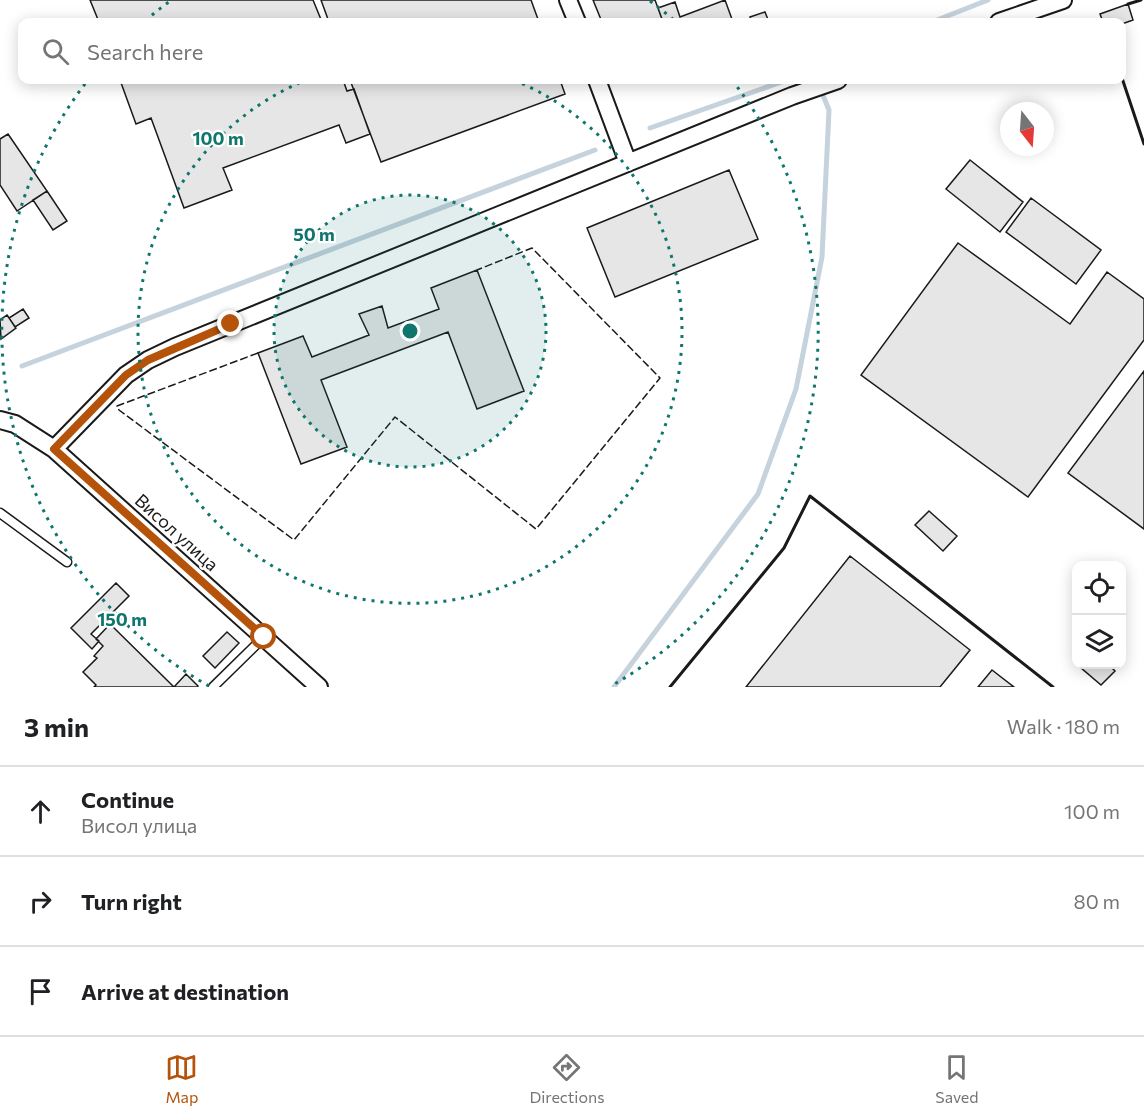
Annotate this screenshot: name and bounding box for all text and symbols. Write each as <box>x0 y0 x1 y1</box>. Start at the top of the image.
search box <box>18 18 1126 84</box>
icon: search <box>39 35 72 68</box>
text: Search here <box>87 38 203 65</box>
north arrow <box>1000 102 1054 156</box>
text: 100 m <box>192 127 244 149</box>
text: 50 m <box>293 223 335 245</box>
route end <box>217 310 243 336</box>
centre of rings <box>400 321 420 341</box>
street label: Висол улица <box>131 489 223 575</box>
map controls <box>1072 561 1126 669</box>
button: locate <box>1072 561 1126 615</box>
text: 150 m <box>97 608 147 630</box>
button: layers <box>1072 615 1126 669</box>
route start <box>250 623 276 649</box>
text: 3 min <box>24 711 89 742</box>
text: Walk · 180 m <box>1007 714 1120 738</box>
text: Continue <box>81 786 174 813</box>
icon: ahead <box>24 795 57 828</box>
text: 100 m <box>1064 799 1120 823</box>
text: Висол улица <box>81 813 197 837</box>
icon: right <box>24 885 57 918</box>
text: Turn right <box>81 888 182 915</box>
text: 80 m <box>1074 889 1120 913</box>
icon: arrive <box>24 975 57 1008</box>
text: Arrive at destination <box>81 978 289 1005</box>
tab: Map <box>165 1051 198 1106</box>
tab: Directions <box>529 1051 604 1106</box>
tab: Saved <box>935 1051 979 1106</box>

